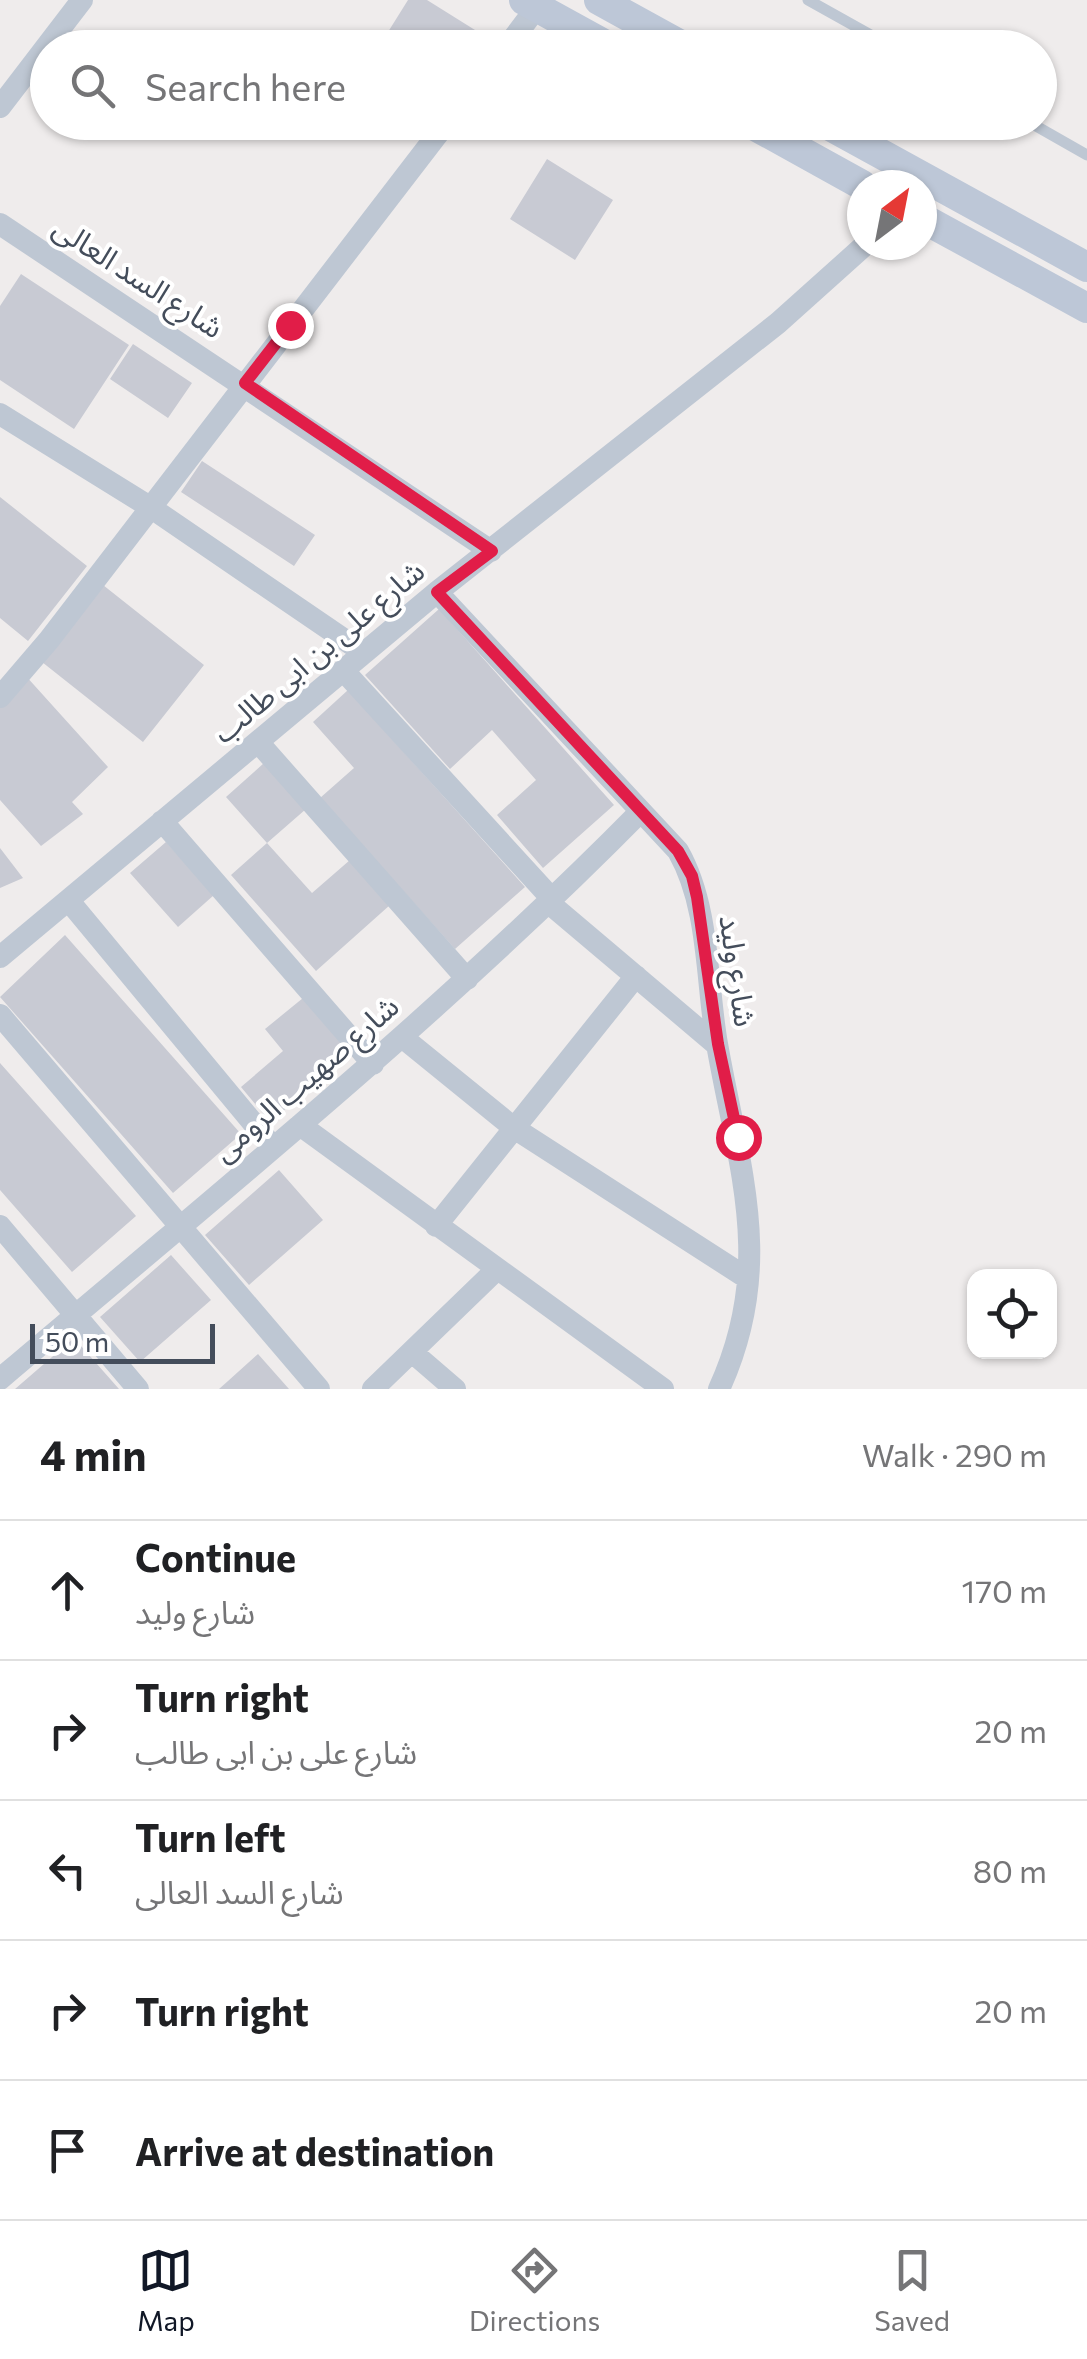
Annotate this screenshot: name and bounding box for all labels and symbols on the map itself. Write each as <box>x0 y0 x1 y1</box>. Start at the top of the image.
north arrow <box>847 170 937 260</box>
street label: شارع السد العالى <box>44 207 231 350</box>
route end <box>268 303 314 349</box>
street label: شارع على بن ابى طالب <box>204 551 434 754</box>
street label: شارع وليد <box>707 912 766 1030</box>
street label: شارع صهيب الرومى <box>204 986 409 1172</box>
route start <box>716 1115 762 1161</box>
scale bar <box>30 1319 215 1364</box>

